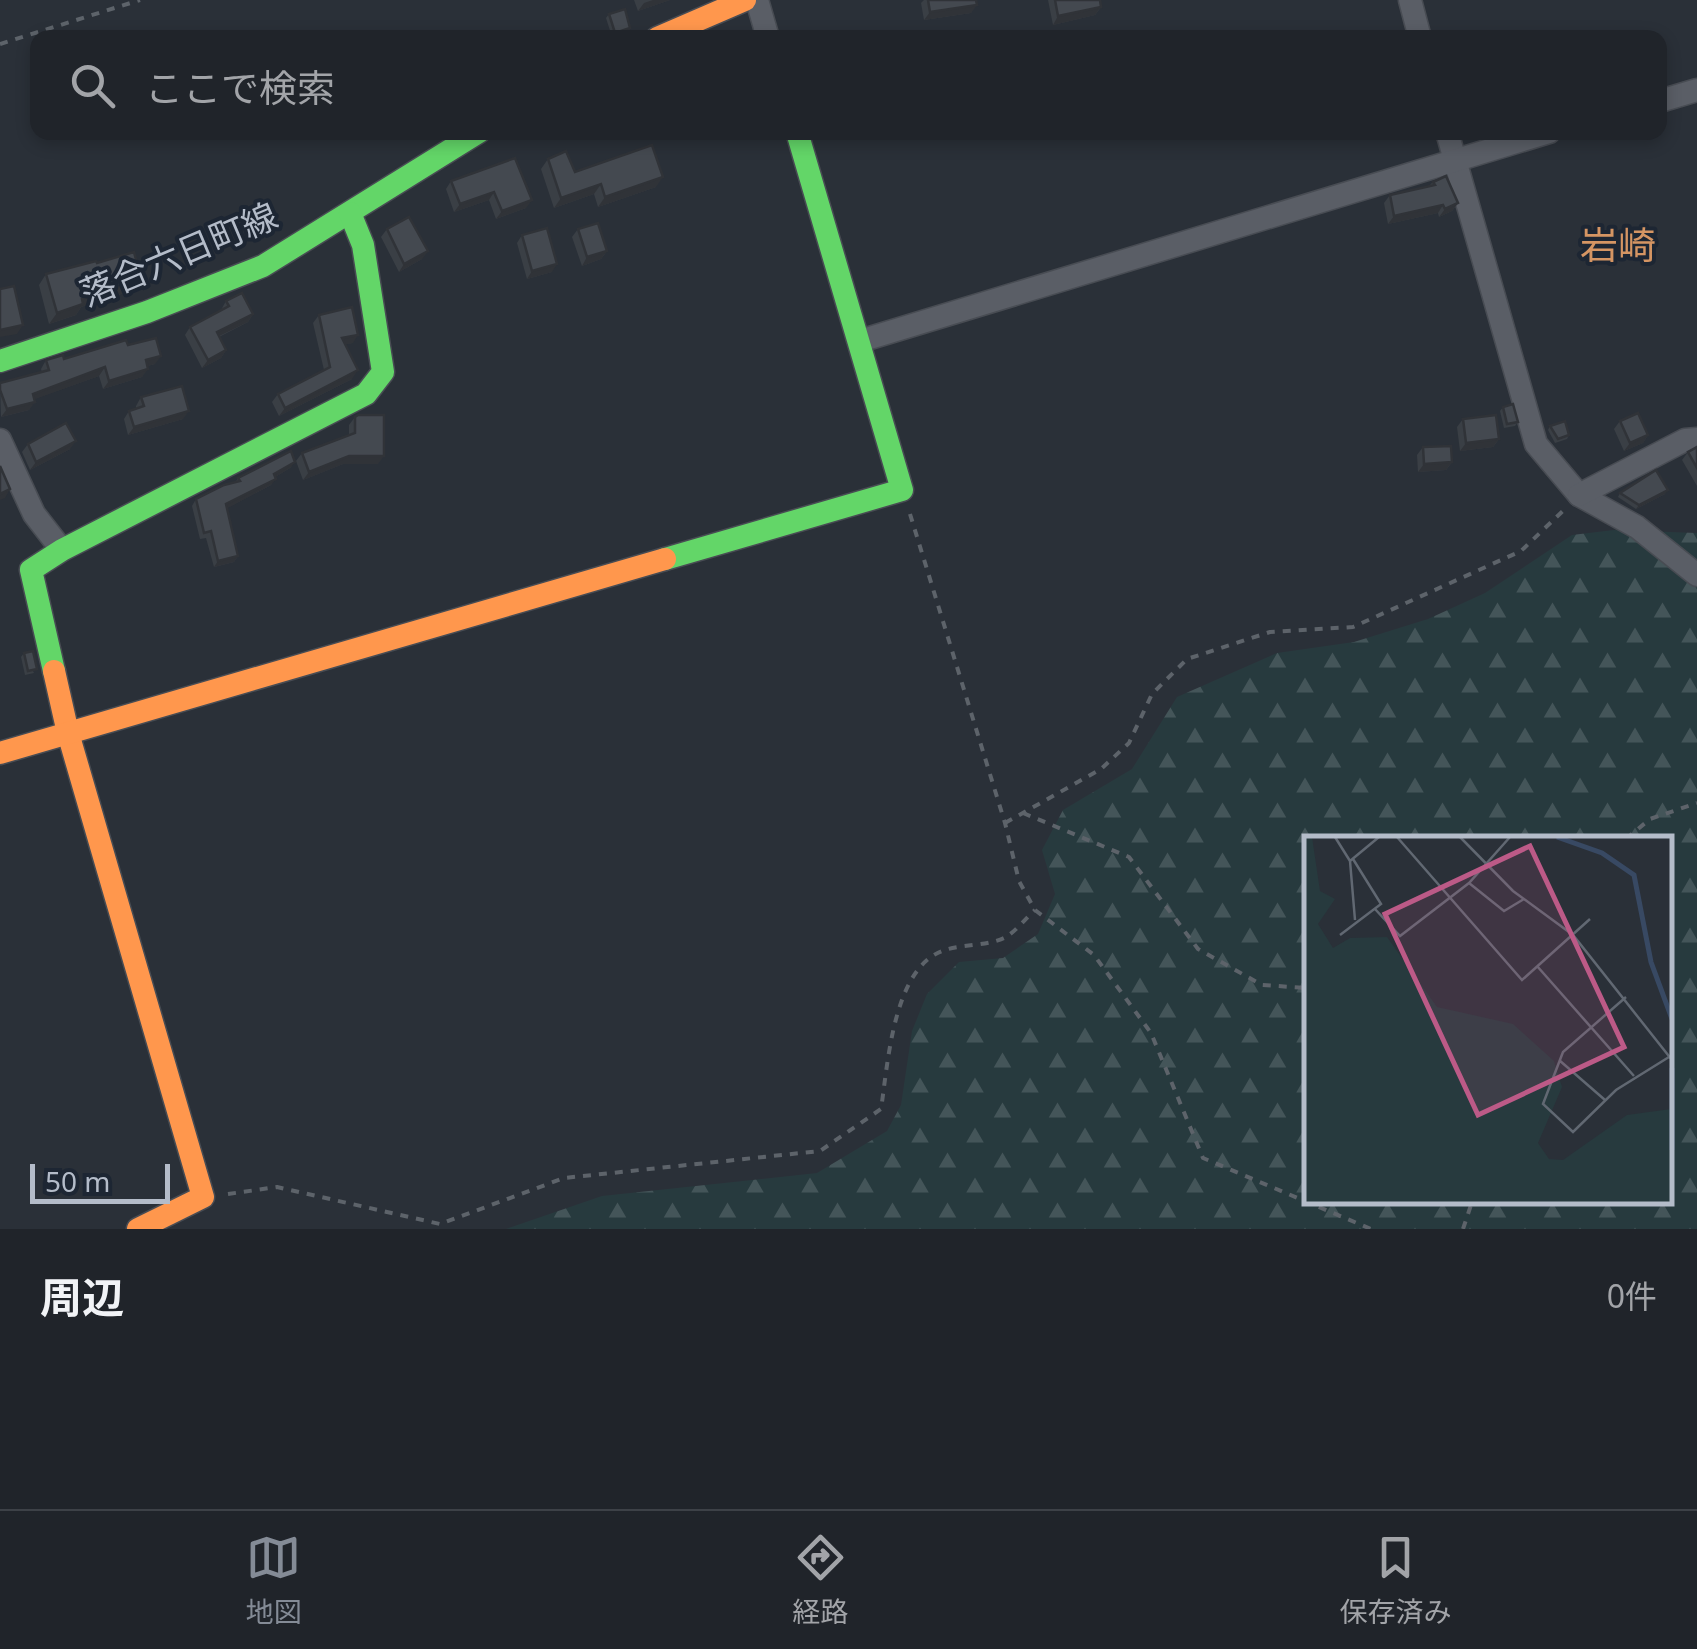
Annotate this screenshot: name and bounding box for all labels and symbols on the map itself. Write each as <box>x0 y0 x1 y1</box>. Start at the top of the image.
street label: 落合六日町線 <box>73 191 284 316</box>
district label: 岩崎 <box>1580 218 1656 270</box>
inset map <box>1304 836 1672 1204</box>
scale bar <box>30 1159 170 1204</box>

